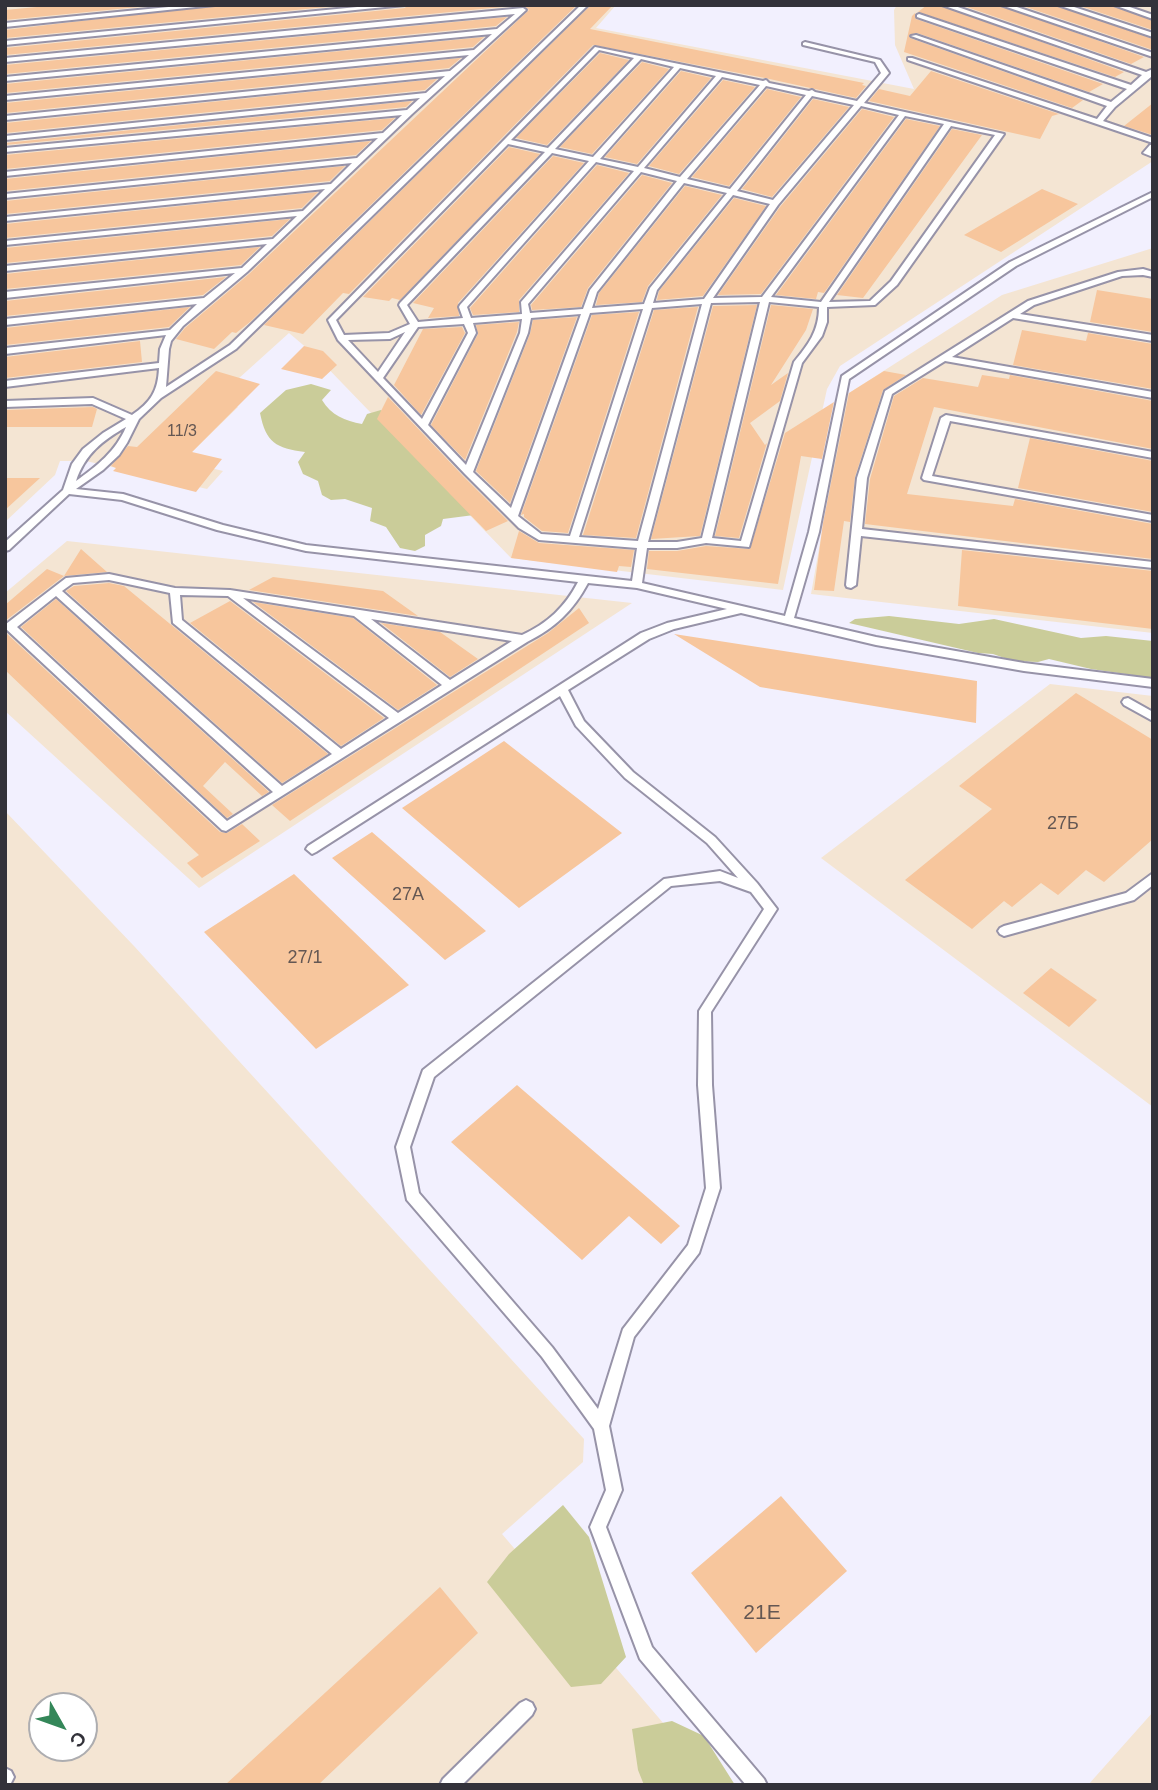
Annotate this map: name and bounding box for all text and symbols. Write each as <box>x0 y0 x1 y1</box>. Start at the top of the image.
house number: 11/3 <box>167 422 197 442</box>
house number: 27Б <box>1047 813 1079 835</box>
house number: 27А <box>392 884 424 906</box>
house number: 27/1 <box>287 947 323 969</box>
house number: 21Е <box>743 1600 781 1626</box>
north arrow <box>28 1692 98 1762</box>
text: С <box>65 1728 90 1752</box>

